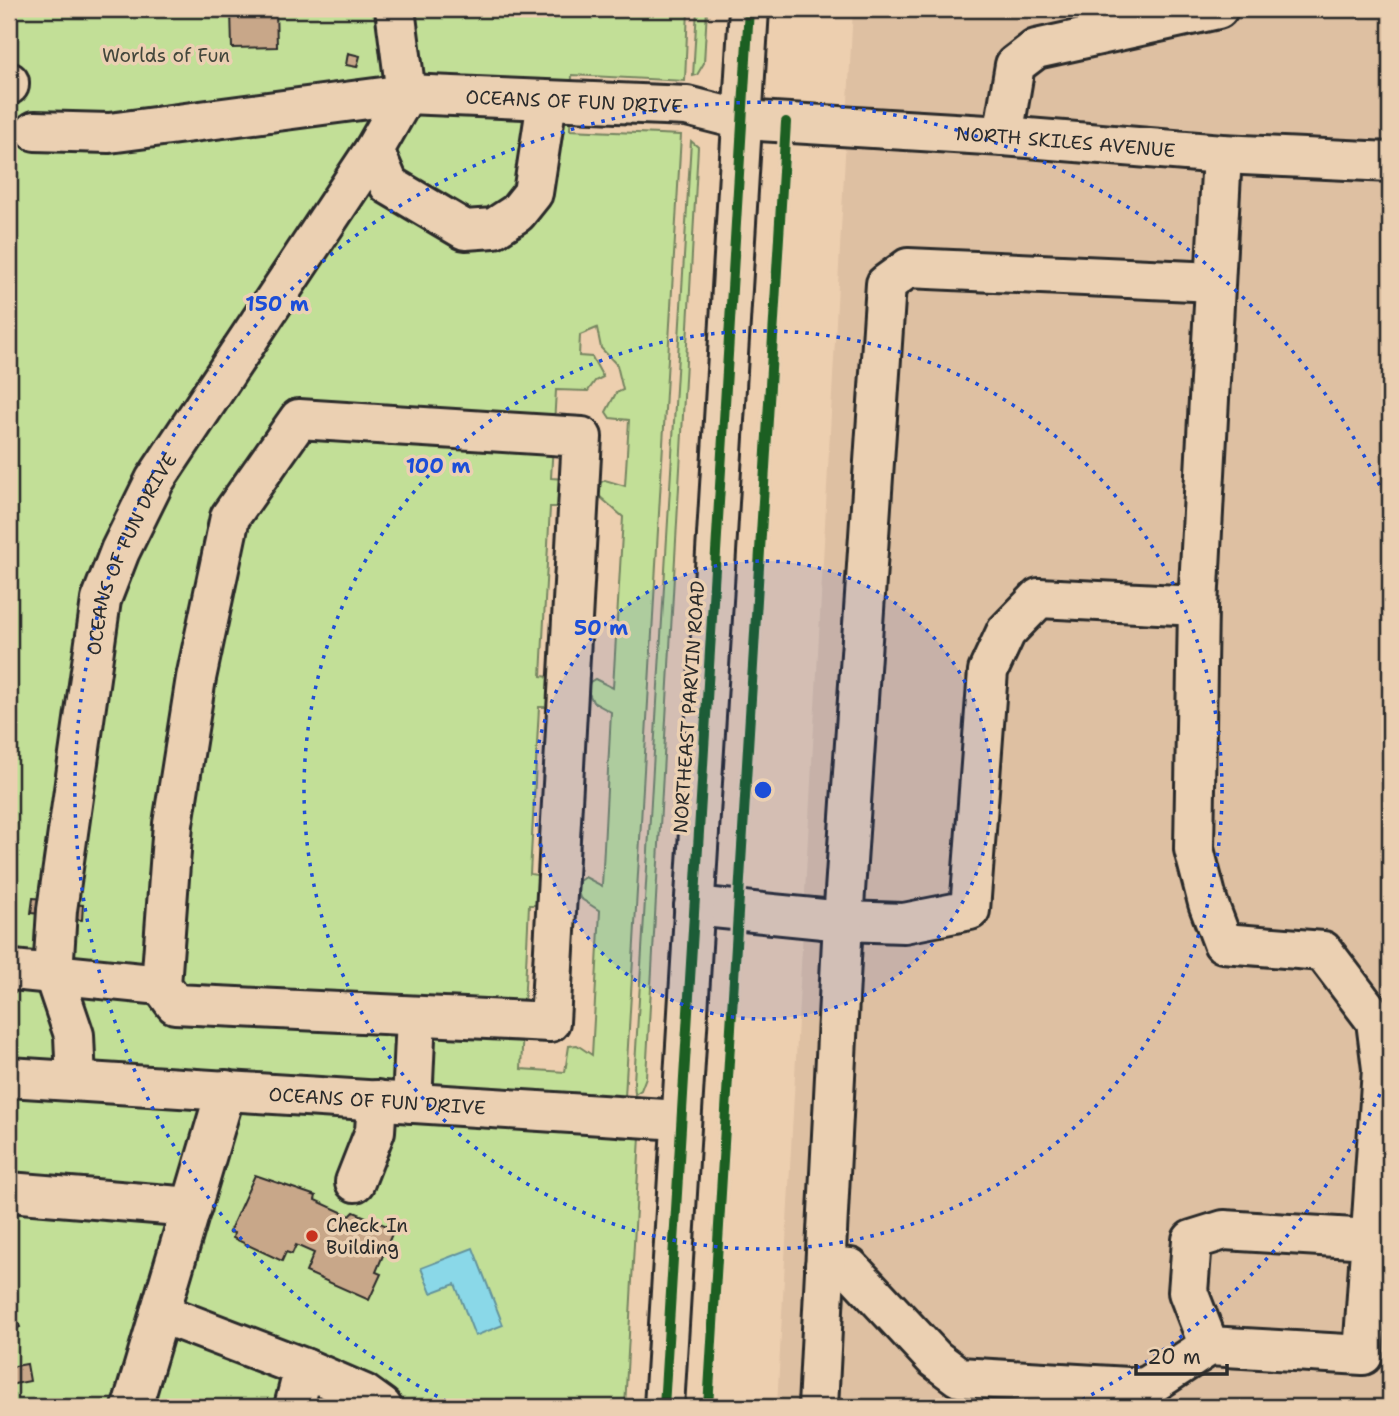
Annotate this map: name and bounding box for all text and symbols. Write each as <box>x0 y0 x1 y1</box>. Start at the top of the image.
park label: Worlds of Fun <box>102 43 230 68</box>
street label: OCEANS OF FUN DRIVE <box>465 84 684 118</box>
street label: NORTH SKILES AVENUE <box>955 121 1177 163</box>
text: 150 m <box>245 290 309 318</box>
street label: OCEANS OF FUN DRIVE <box>81 448 182 657</box>
text: 100 m <box>406 452 470 480</box>
street label: NORTHEAST PARVIN ROAD <box>668 580 710 834</box>
text: 50 m <box>574 614 628 642</box>
centre of rings <box>751 778 775 802</box>
street label: OCEANS OF FUN DRIVE <box>268 1081 487 1120</box>
place label: Check In Building <box>326 1213 408 1260</box>
marker: Check In Building <box>304 1228 320 1244</box>
scale bar <box>1136 1332 1228 1376</box>
text: 20 m <box>1147 1343 1201 1371</box>

